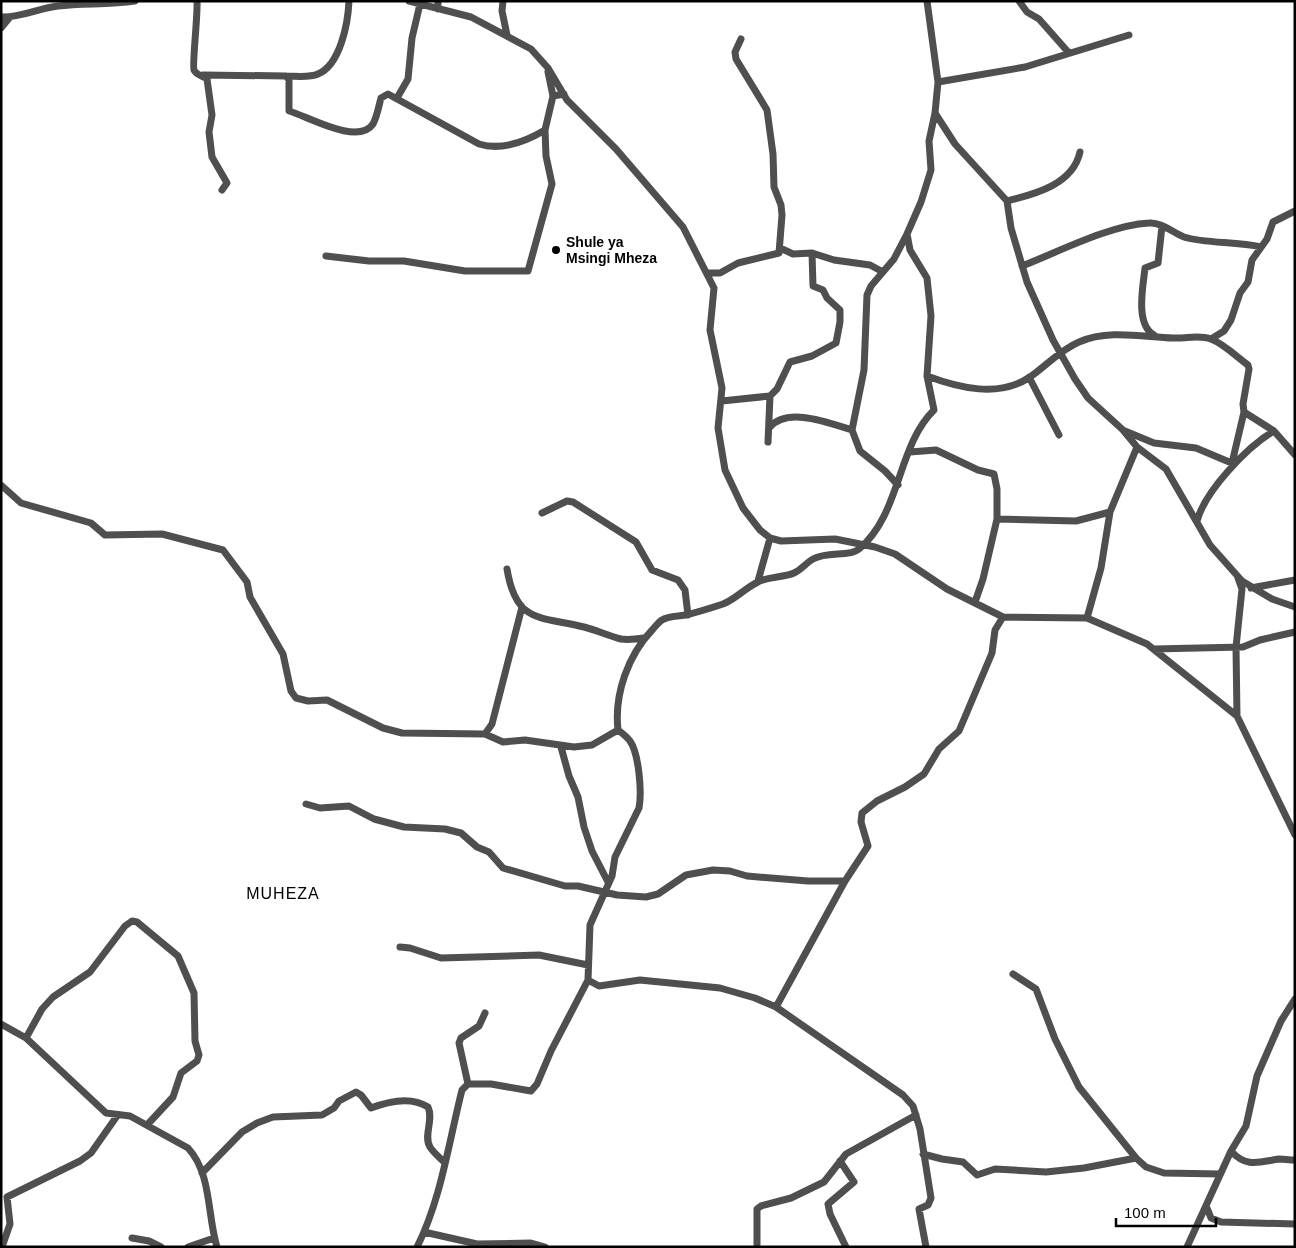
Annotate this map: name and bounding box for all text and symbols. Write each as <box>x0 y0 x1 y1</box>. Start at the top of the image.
place label: Shule ya Msingi Mheza <box>566 234 657 266</box>
marker: Shule ya Msingi Mheza <box>550 244 562 256</box>
district label: MUHEZA <box>246 885 320 902</box>
scale bar <box>1116 1196 1216 1228</box>
text: 100 m <box>1124 1204 1166 1221</box>

